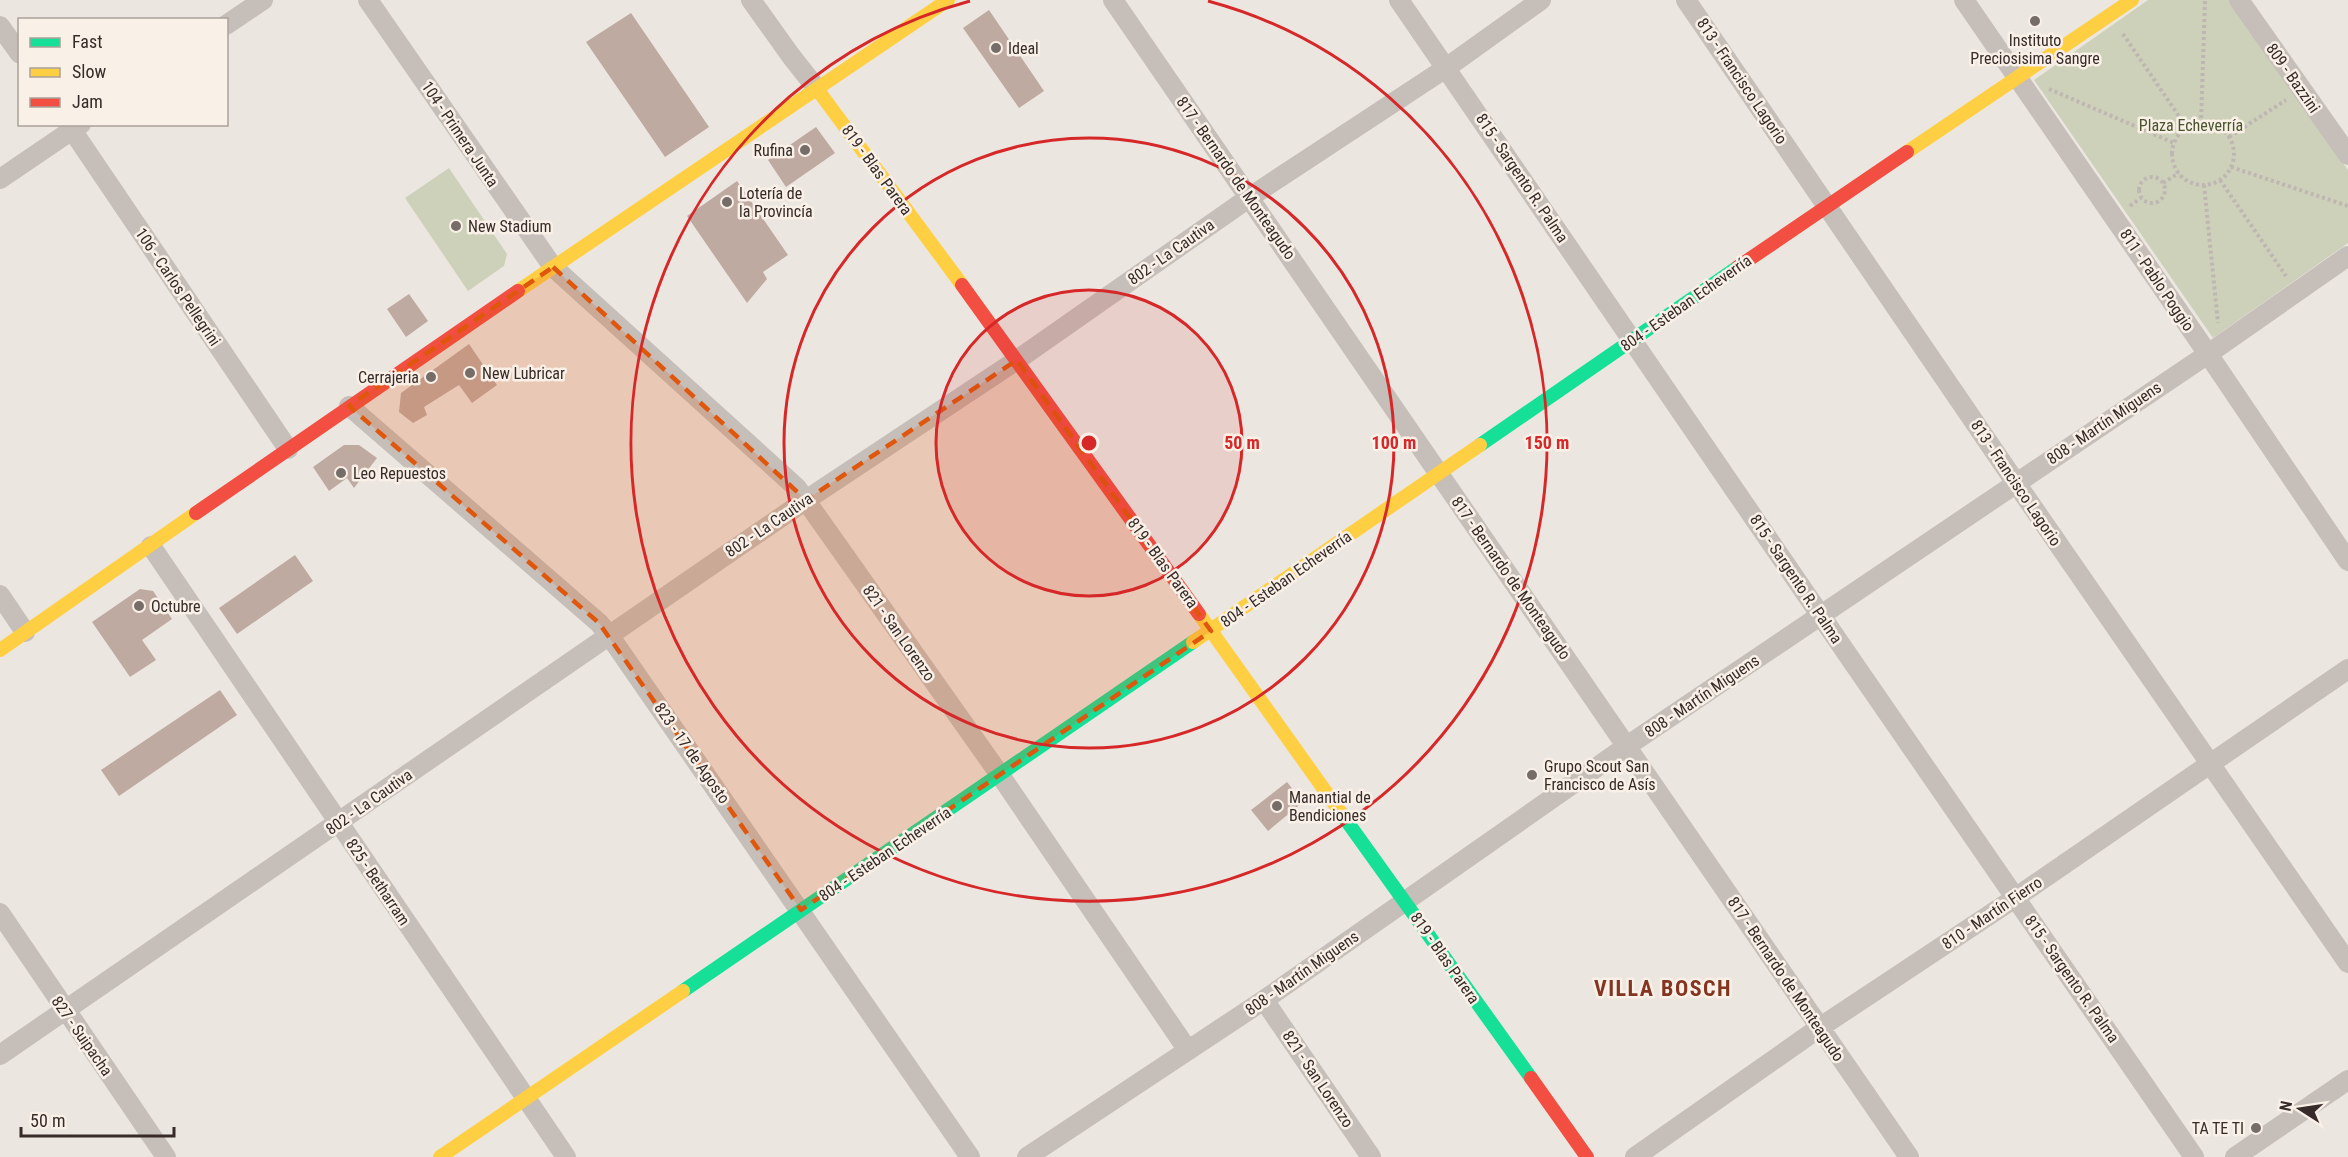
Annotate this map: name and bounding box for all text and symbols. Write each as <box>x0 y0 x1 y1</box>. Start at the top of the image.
street label: 813 - Francisco Lagorio <box>1693 14 1791 148</box>
marker: Instituto Preciosisima Sangre <box>2028 14 2042 28</box>
legend <box>18 18 228 126</box>
text: Fast <box>72 31 103 52</box>
place label: Instituto Preciosisima Sangre <box>1970 31 2100 68</box>
place label: Ideal <box>1008 39 1039 58</box>
street label: 809 - Bazzini <box>2262 40 2324 116</box>
marker: Ideal <box>989 41 1003 55</box>
text: Slow <box>72 61 107 82</box>
street label: 104 - Primera Junta <box>418 78 502 190</box>
text: Jam <box>72 91 103 112</box>
street label: 817 - Bernardo de Monteagudo <box>1172 93 1300 263</box>
street label: 815 - Sargento R. Palma <box>1472 110 1572 246</box>
park label: Plaza Echeverría <box>2139 116 2243 135</box>
street label: 819 - Blas Parera <box>838 121 916 219</box>
place label: Rufina <box>754 141 793 160</box>
marker: Rufina <box>798 143 812 157</box>
place label: Lotería de la Provincía <box>739 184 813 221</box>
marker: Lotería de la Provincía <box>720 195 734 209</box>
street label: 802 - La Cautiva <box>1124 215 1218 289</box>
place label: New Stadium <box>468 217 552 236</box>
marker: New Stadium <box>449 219 463 233</box>
street label: 106 - Carlos Pellegrini <box>131 224 225 350</box>
street label: 811 - Pablo Poggio <box>2116 225 2198 335</box>
street label: 804 - Esteban Echeverría <box>1617 251 1755 355</box>
place label: New Lubricar <box>482 364 565 383</box>
marker: New Lubricar <box>463 366 477 380</box>
place label: Cerrajeria <box>358 368 419 387</box>
marker: Cerrajeria <box>424 370 438 384</box>
street label: 808 - Martín Miguens <box>2043 378 2165 468</box>
street label: 813 - Francisco Lagorio <box>1967 416 2065 550</box>
text: 50 m <box>1224 432 1260 453</box>
text: 100 m <box>1372 432 1416 453</box>
text: 150 m <box>1525 432 1569 453</box>
centre of rings <box>1079 433 1099 453</box>
place label: Leo Repuestos <box>353 464 446 483</box>
marker: Leo Repuestos <box>334 466 348 480</box>
street label: 802 - La Cautiva <box>722 489 816 561</box>
street label: 817 - Bernardo de Monteagudo <box>1447 493 1575 663</box>
street label: 815 - Sargento R. Palma <box>1746 511 1846 647</box>
street label: 819 - Blas Parera <box>1124 514 1202 612</box>
street label: 804 - Esteban Echeverría <box>1217 527 1355 631</box>
street label: 821 - San Lorenzo <box>859 581 939 685</box>
place label: Octubre <box>151 597 201 616</box>
marker: Octubre <box>132 599 146 613</box>
street label: 808 - Martín Miguens <box>1641 651 1763 741</box>
street label: 823 - 17 de Agosto <box>650 699 734 807</box>
place label: Grupo Scout San Francisco de Asís <box>1544 757 1656 794</box>
street label: 802 - La Cautiva <box>322 765 416 839</box>
marker: Grupo Scout San Francisco de Asís <box>1525 768 1539 782</box>
place label: Manantial de Bendiciones <box>1289 788 1371 825</box>
marker: Manantial de Bendiciones <box>1270 799 1284 813</box>
street label: 804 - Esteban Echeverría <box>815 803 955 905</box>
street label: 825 - Betharram <box>342 835 414 929</box>
street label: 810 - Martín Fierro <box>1938 873 2046 953</box>
street label: 817 - Bernardo de Monteagudo <box>1724 893 1848 1065</box>
street label: 819 - Blas Parera <box>1407 909 1483 1007</box>
street label: 815 - Sargento R. Palma <box>2021 912 2123 1046</box>
street label: 808 - Martín Miguens <box>1242 927 1362 1019</box>
district label: VILLA BOSCH <box>1594 976 1732 1001</box>
street label: 827 - Suipacha <box>48 992 116 1080</box>
street label: 821 - San Lorenzo <box>1279 1027 1357 1131</box>
north arrow <box>2270 1079 2330 1139</box>
text: N <box>2276 1099 2296 1113</box>
scale bar <box>21 1100 174 1138</box>
text: 50 m <box>30 1110 65 1131</box>
place label: TA TE TI <box>2192 1119 2244 1138</box>
marker: TA TE TI <box>2249 1121 2263 1135</box>

